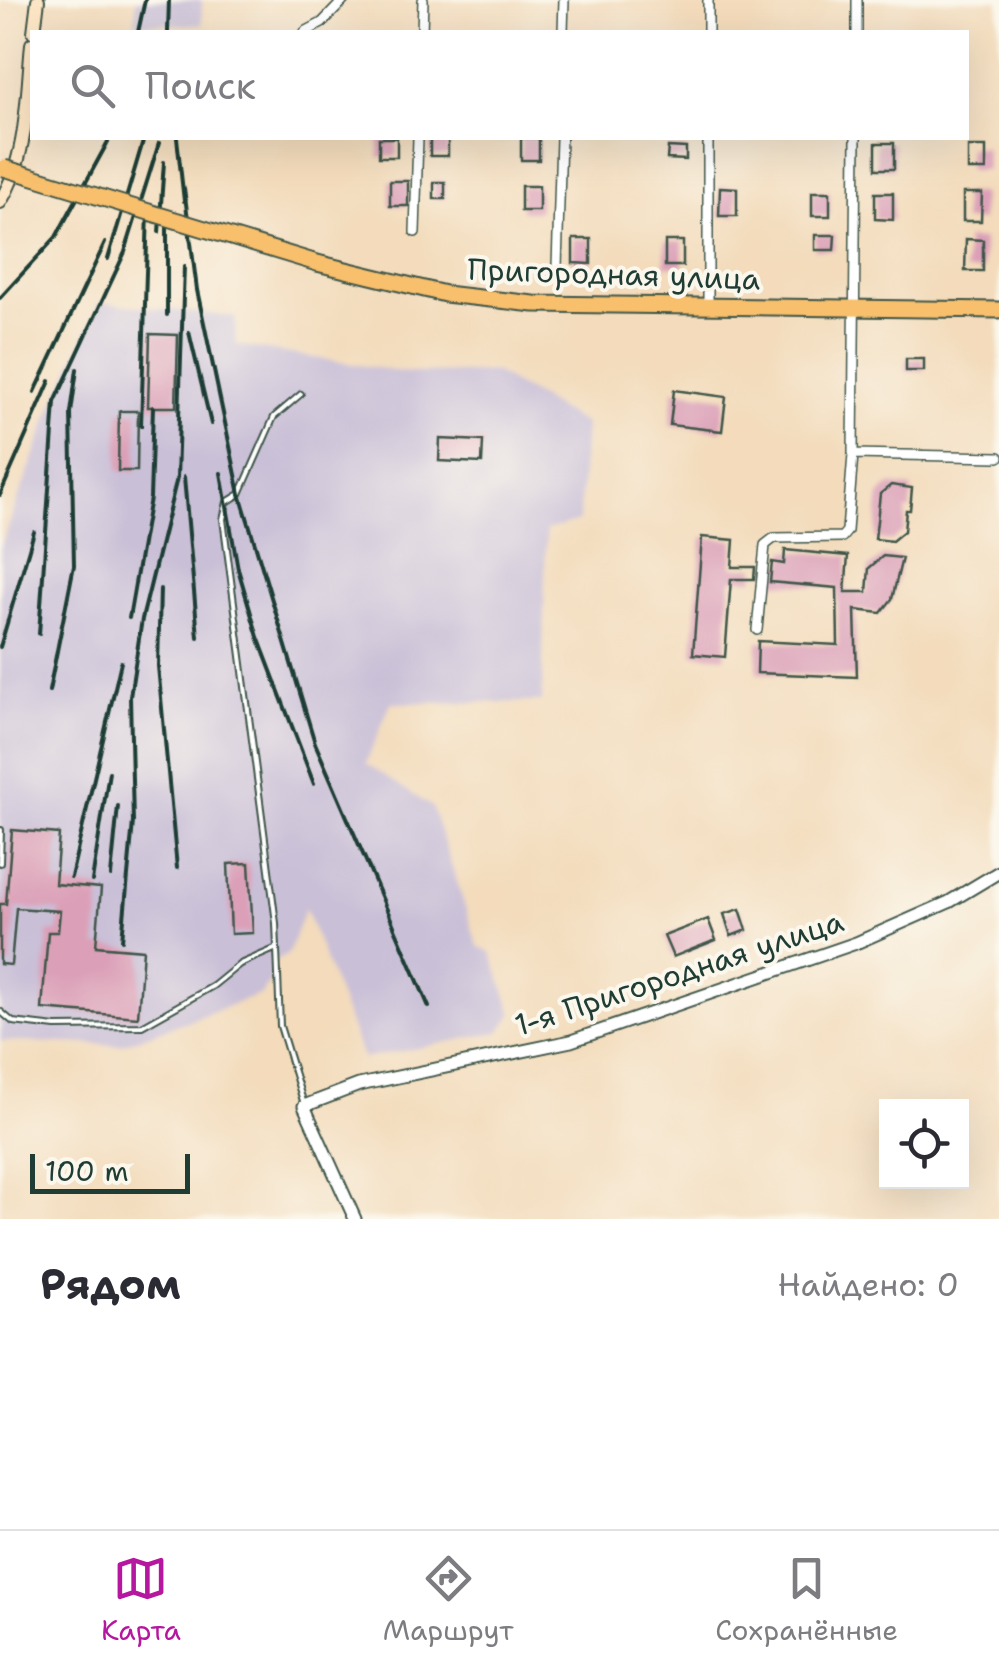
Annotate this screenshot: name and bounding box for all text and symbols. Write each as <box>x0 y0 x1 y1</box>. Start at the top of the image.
search box <box>30 30 969 140</box>
icon: search <box>65 58 120 113</box>
text: Поиск <box>145 60 256 111</box>
street label: Пригородная улица <box>467 248 761 300</box>
street label: 1-я Пригородная улица <box>509 900 849 1046</box>
map controls <box>879 1099 969 1189</box>
button: locate <box>879 1099 969 1189</box>
scale bar <box>30 1149 190 1194</box>
text: 100 m <box>45 1152 129 1190</box>
text: Рядом <box>40 1256 181 1312</box>
text: Найдено: 0 <box>778 1263 959 1306</box>
tab: Карта <box>101 1551 181 1649</box>
tab: Маршрут <box>383 1551 513 1649</box>
tab: Сохранённые <box>715 1551 898 1649</box>

